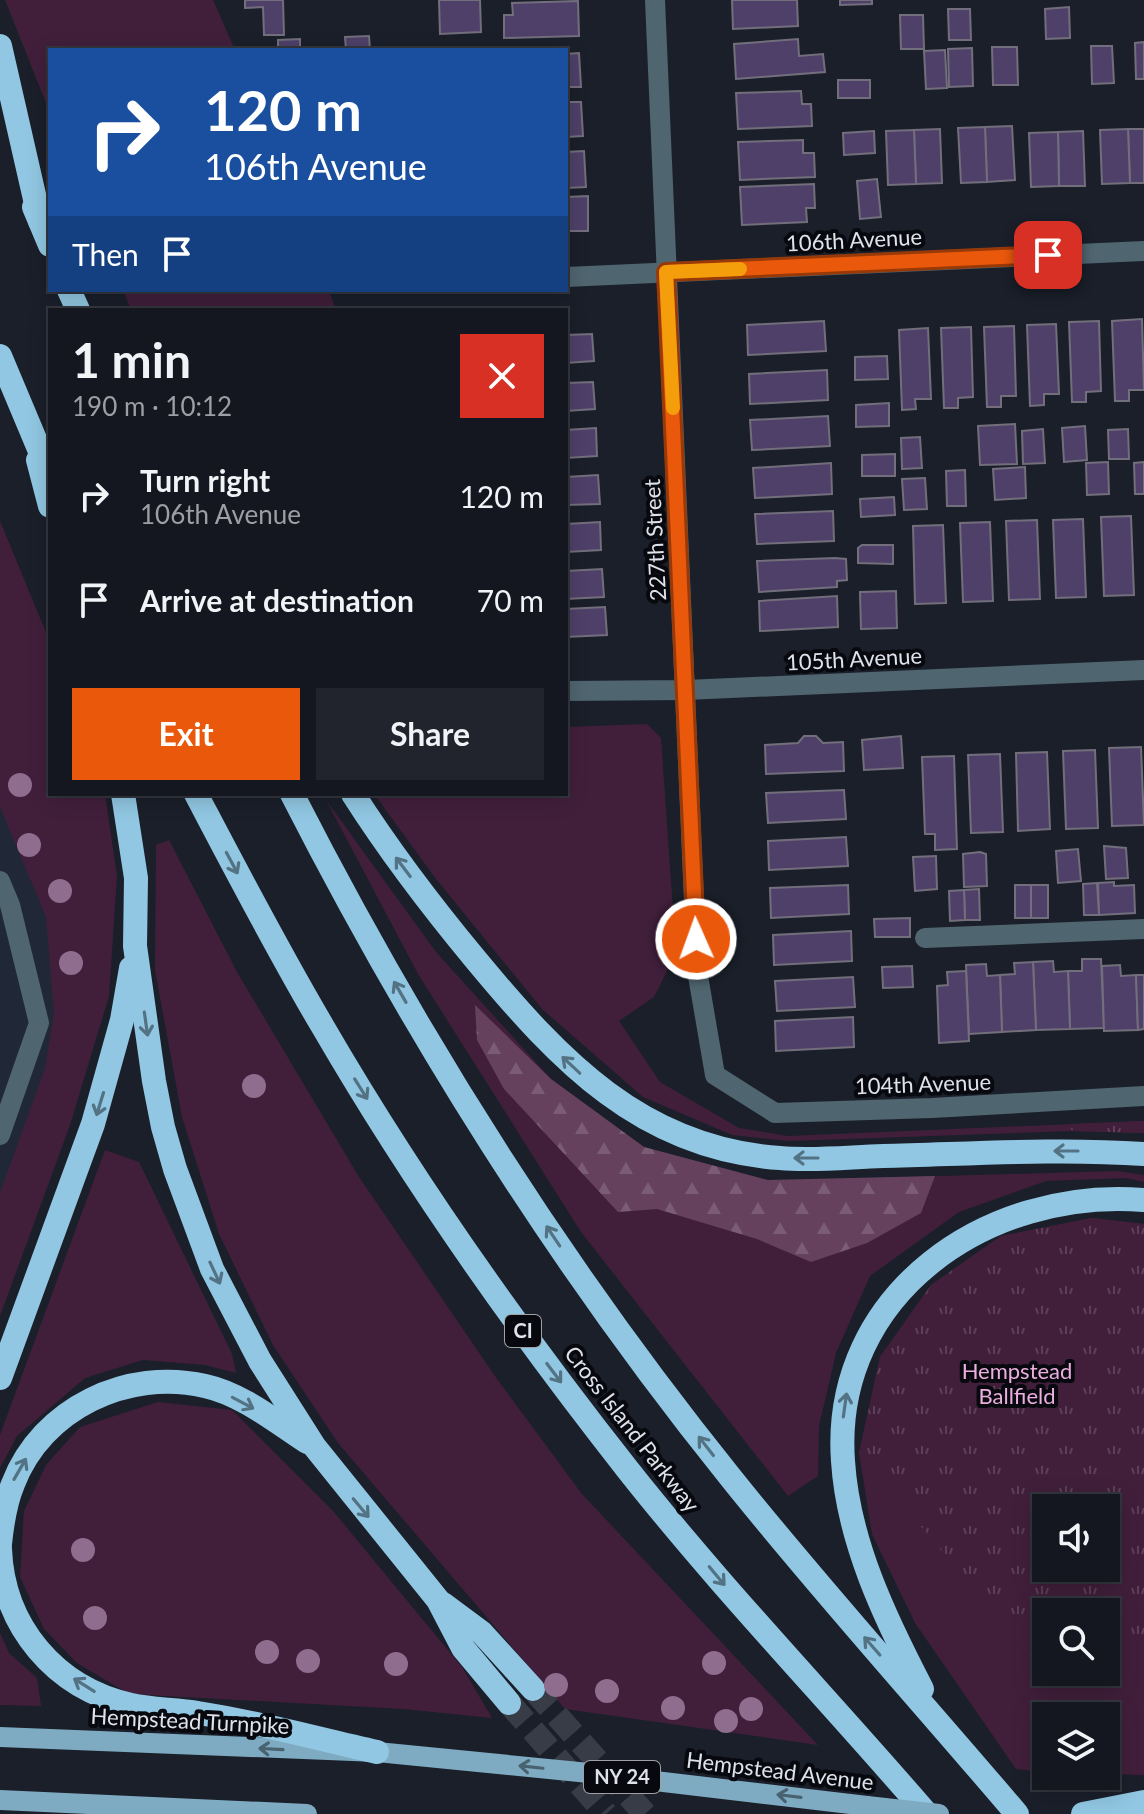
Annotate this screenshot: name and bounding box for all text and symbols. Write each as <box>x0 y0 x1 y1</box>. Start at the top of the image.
text: 120 m <box>204 76 362 143</box>
icon: right <box>72 80 176 184</box>
text: 106th Avenue <box>204 144 427 188</box>
pin <box>1014 221 1082 289</box>
street label: 106th Avenue <box>785 222 923 257</box>
icon: arrive <box>155 232 199 276</box>
icon: arrive <box>1026 233 1070 277</box>
text: Then <box>72 236 139 272</box>
text: 1 min <box>72 331 191 388</box>
button: close <box>460 334 544 418</box>
text: 190 m · 10:12 <box>72 390 232 422</box>
text: Turn right <box>140 462 270 498</box>
icon: right <box>72 474 116 518</box>
text: 120 m <box>459 478 544 514</box>
street label: 227th Street <box>638 478 671 602</box>
text: 106th Avenue <box>140 498 301 530</box>
icon: arrive <box>72 578 116 622</box>
text: Arrive at destination <box>140 582 414 618</box>
text: 70 m <box>477 582 544 618</box>
street label: 105th Avenue <box>785 641 923 676</box>
button: Exit <box>72 688 300 780</box>
button: Share <box>316 688 544 780</box>
one-way arrow <box>225 851 241 874</box>
one-way arrow <box>395 857 412 878</box>
position arrow <box>654 897 738 981</box>
one-way arrow <box>392 981 408 1004</box>
one-way arrow <box>138 1010 153 1037</box>
one-way arrow <box>562 1056 582 1074</box>
street label: 104th Avenue <box>854 1068 991 1099</box>
one-way arrow <box>353 1077 369 1100</box>
one-way arrow <box>91 1092 106 1117</box>
one-way arrow <box>1053 1143 1080 1159</box>
one-way arrow <box>793 1150 820 1166</box>
one-way arrow <box>545 1225 561 1247</box>
one-way arrow <box>208 1261 223 1285</box>
road number: CI <box>505 1315 541 1347</box>
street label: Cross Island Parkway <box>559 1340 706 1518</box>
park label: Hempstead Ballfield <box>962 1357 1072 1409</box>
one-way arrow <box>546 1362 563 1383</box>
one-way arrow <box>838 1393 853 1418</box>
one-way arrow <box>230 1395 254 1411</box>
one-way arrow <box>697 1436 715 1457</box>
one-way arrow <box>13 1458 29 1482</box>
map controls <box>1032 1494 1120 1790</box>
button: sound <box>1032 1494 1120 1582</box>
one-way arrow <box>352 1497 370 1518</box>
one-way arrow <box>708 1565 726 1586</box>
button: search <box>1032 1598 1120 1686</box>
one-way arrow <box>864 1636 882 1656</box>
one-way arrow <box>73 1677 96 1693</box>
street label: Hempstead Turnpike <box>90 1702 290 1739</box>
button: layers <box>1032 1702 1120 1790</box>
one-way arrow <box>258 1741 285 1756</box>
street label: Hempstead Avenue <box>685 1746 875 1795</box>
one-way arrow <box>518 1760 545 1775</box>
road number: NY 24 <box>584 1761 660 1793</box>
one-way arrow <box>776 1789 803 1804</box>

